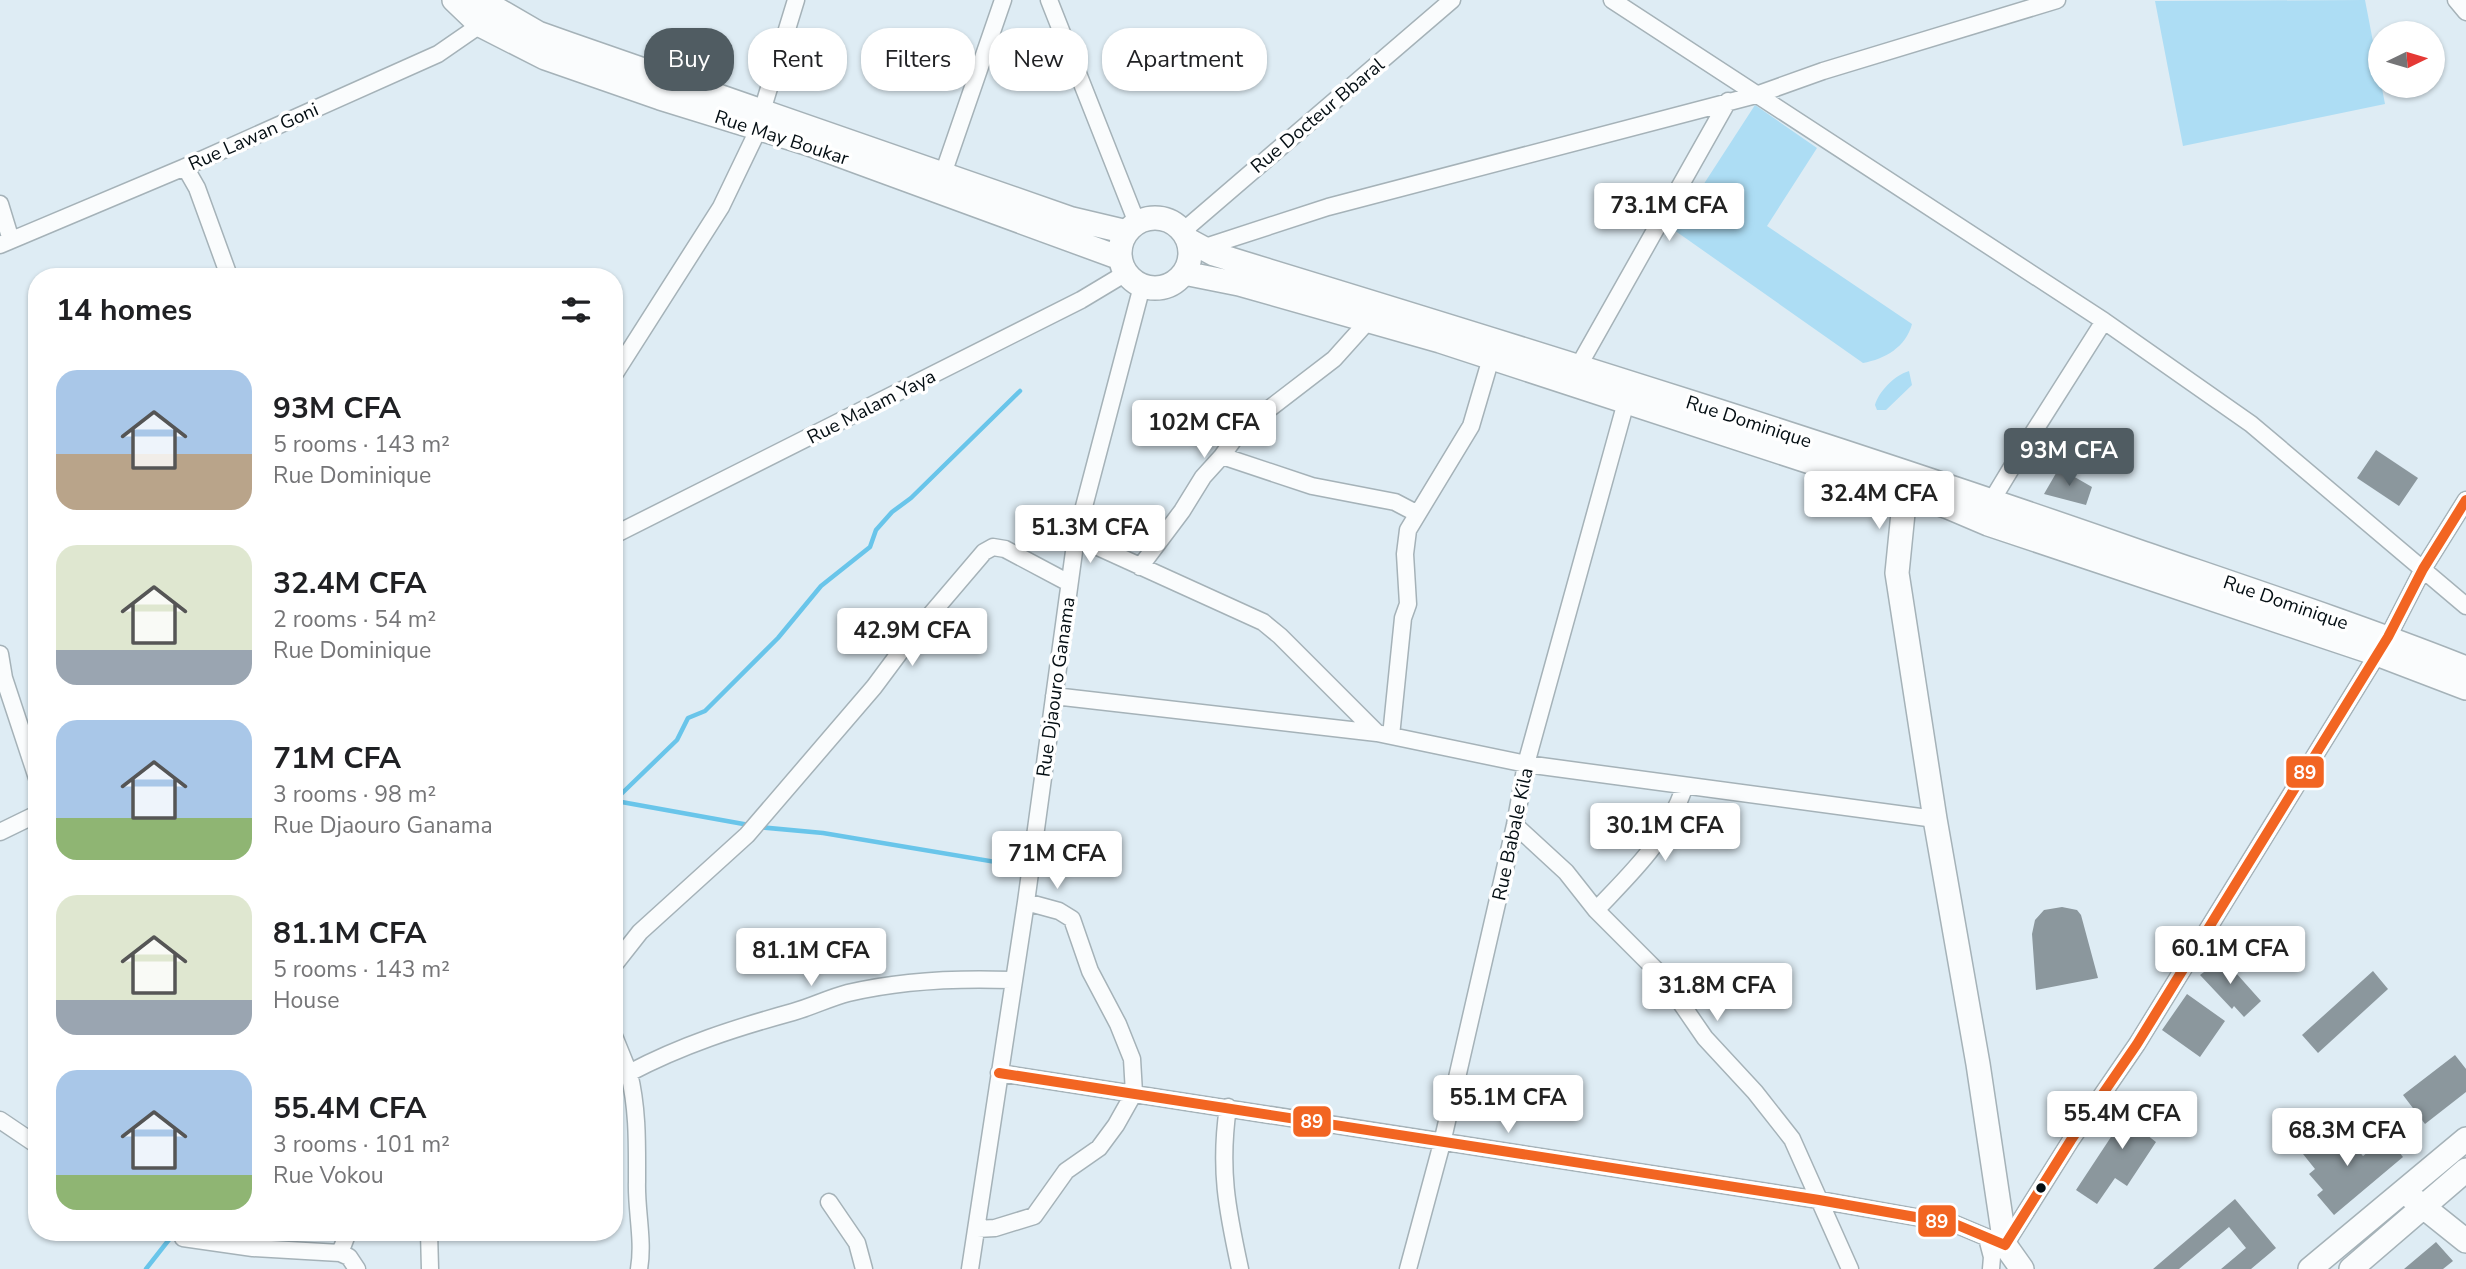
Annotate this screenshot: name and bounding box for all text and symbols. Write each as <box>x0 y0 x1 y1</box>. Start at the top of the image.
north arrow <box>2368 21 2445 98</box>
map controls <box>2368 21 2445 98</box>
chip: Buy <box>644 28 734 91</box>
chip: Rent <box>748 28 847 91</box>
chip: Filters <box>861 28 975 91</box>
chip: New <box>989 28 1088 91</box>
chip: Apartment <box>1102 28 1267 91</box>
street label: Rue Docteur Bbaral <box>1245 52 1390 179</box>
street label: Rue Lawan Goni <box>184 97 323 177</box>
street label: Rue May Boukar <box>711 104 852 172</box>
pin: 73.1M CFA <box>1589 184 1749 243</box>
text: 73.1M CFA <box>1610 190 1728 221</box>
text: 14 homes <box>56 290 192 331</box>
icon: filters <box>557 291 595 329</box>
street label: Rue Malam Yaya <box>803 363 940 450</box>
text: 93M CFA <box>273 388 401 429</box>
street label: Rue Dominique <box>1682 389 1815 455</box>
icon: home <box>112 398 196 482</box>
pin: 102M CFA <box>1132 400 1276 460</box>
text: 102M CFA <box>1148 407 1260 438</box>
pin: 93M CFA <box>2004 428 2134 488</box>
text: 5 rooms · 143 m² <box>273 429 450 460</box>
text: 93M CFA <box>2020 435 2118 466</box>
text: Rue Dominique <box>273 460 431 491</box>
pin: 32.4M CFA <box>1799 472 1959 531</box>
text: 32.4M CFA <box>1820 478 1938 509</box>
pin: 51.3M CFA <box>1010 505 1170 565</box>
text: 51.3M CFA <box>1031 512 1149 543</box>
text: 32.4M CFA <box>273 563 426 604</box>
street label: Rue Dominique <box>2220 569 2352 637</box>
icon: home <box>112 573 196 657</box>
street label: Rue Djaouro Ganama <box>1030 595 1081 779</box>
text: 2 rooms · 54 m² <box>273 604 436 635</box>
pin: 42.9M CFA <box>832 608 992 668</box>
text: 42.9M CFA <box>853 615 971 646</box>
text: Rue Dominique <box>273 635 431 666</box>
text: 71M CFA <box>273 738 401 779</box>
icon: home <box>112 748 196 832</box>
line badge: 89 <box>2285 755 2325 789</box>
text: 89 <box>2294 760 2316 786</box>
street label: Rue Babale Kila <box>1486 766 1540 903</box>
text: 3 rooms · 98 m² <box>273 779 436 810</box>
pin: 30.1M CFA <box>1585 804 1745 863</box>
text: Rue Djaouro Ganama <box>273 810 493 841</box>
text: 30.1M CFA <box>1606 810 1724 841</box>
pin: 71M CFA <box>992 832 1122 891</box>
text: 71M CFA <box>1008 838 1106 869</box>
text: 81.1M CFA <box>273 913 426 954</box>
icon: home <box>112 923 196 1007</box>
pin: 60.1M CFA <box>2150 926 2310 986</box>
pin: 81.1M CFA <box>731 928 891 988</box>
text: 60.1M CFA <box>2171 933 2289 964</box>
text: 81.1M CFA <box>752 935 870 966</box>
text: 5 rooms · 143 m² <box>273 954 450 985</box>
pin: 31.8M CFA <box>1637 964 1797 1023</box>
text: 31.8M CFA <box>1658 970 1776 1001</box>
text: House <box>273 985 340 1016</box>
pin: 55.1M CFA <box>1428 1076 1588 1135</box>
text: 55.1M CFA <box>1449 1082 1567 1113</box>
text: 55.4M CFA <box>273 1088 426 1129</box>
pin: 55.4M CFA <box>2042 1092 2202 1151</box>
icon: home <box>112 1098 196 1182</box>
text: 55.4M CFA <box>2063 1098 2181 1129</box>
line badge: 89 <box>1292 1105 1332 1138</box>
pin: 68.3M CFA <box>2267 1108 2427 1168</box>
text: 89 <box>1301 1109 1323 1135</box>
text: 68.3M CFA <box>2288 1115 2406 1146</box>
text: 3 rooms · 101 m² <box>273 1129 450 1160</box>
text: Rue Vokou <box>273 1160 384 1191</box>
unlabelled marker <box>2034 1181 2048 1195</box>
line badge: 89 <box>1917 1204 1957 1238</box>
text: 89 <box>1926 1209 1948 1235</box>

